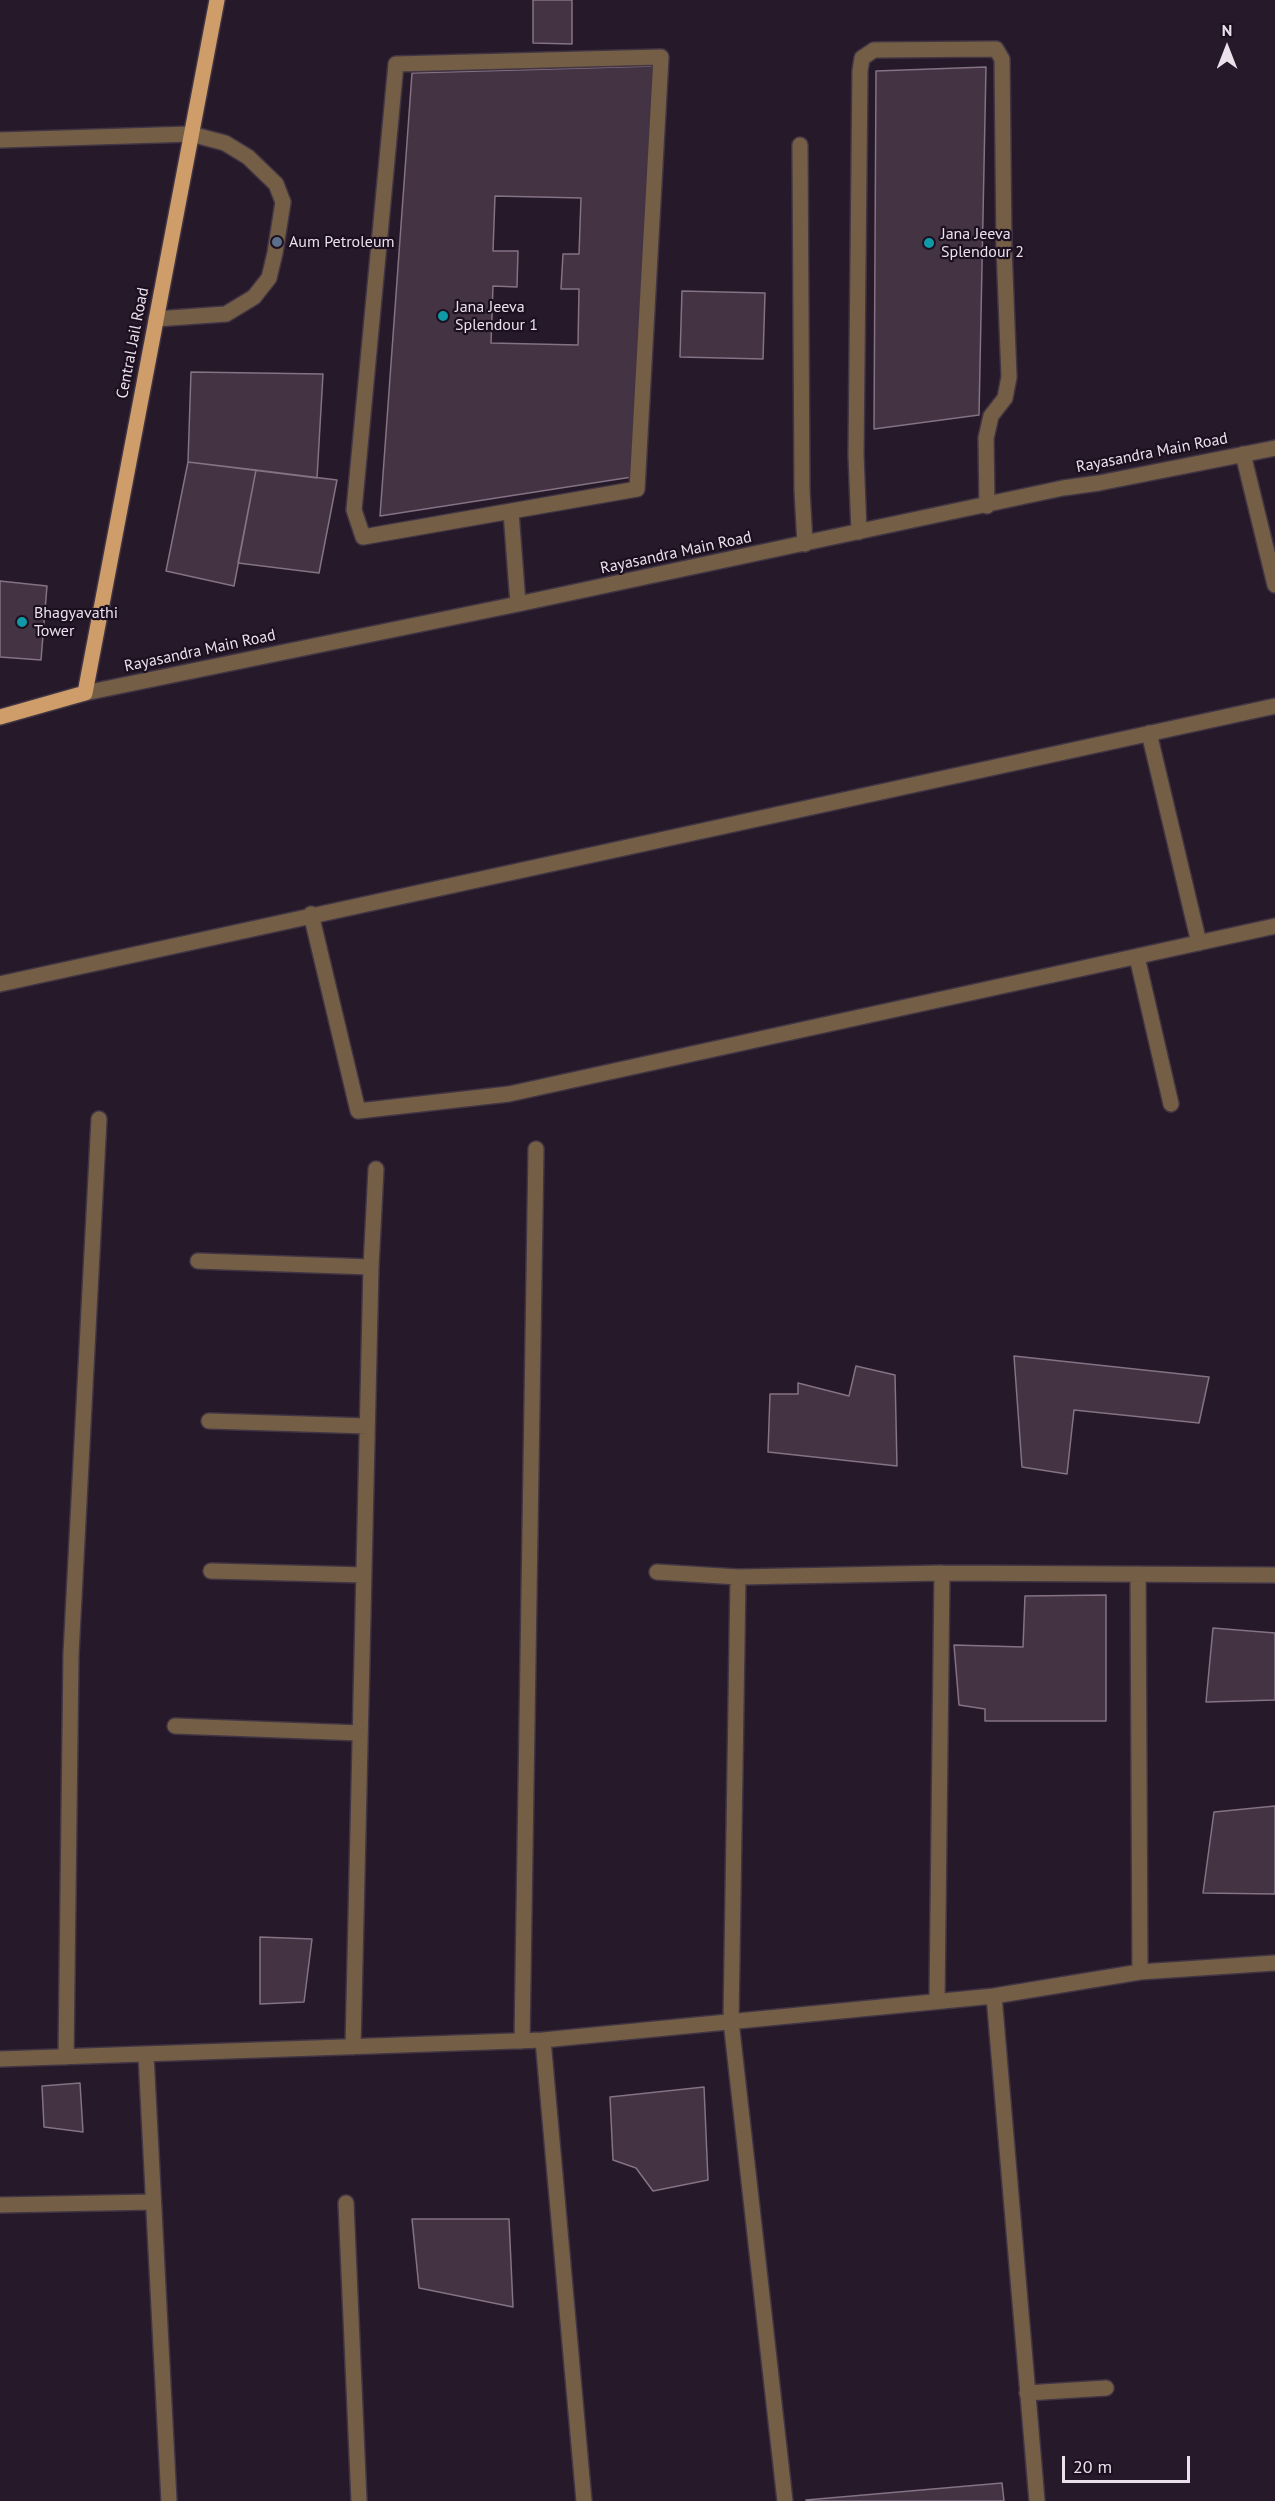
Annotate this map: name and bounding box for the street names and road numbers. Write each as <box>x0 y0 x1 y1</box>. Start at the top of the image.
street label: Central Jail Road <box>113 286 153 400</box>
street label: Rayasandra Main Road <box>1075 429 1229 477</box>
street label: Rayasandra Main Road <box>599 528 753 578</box>
street label: Rayasandra Main Road <box>123 626 277 676</box>

